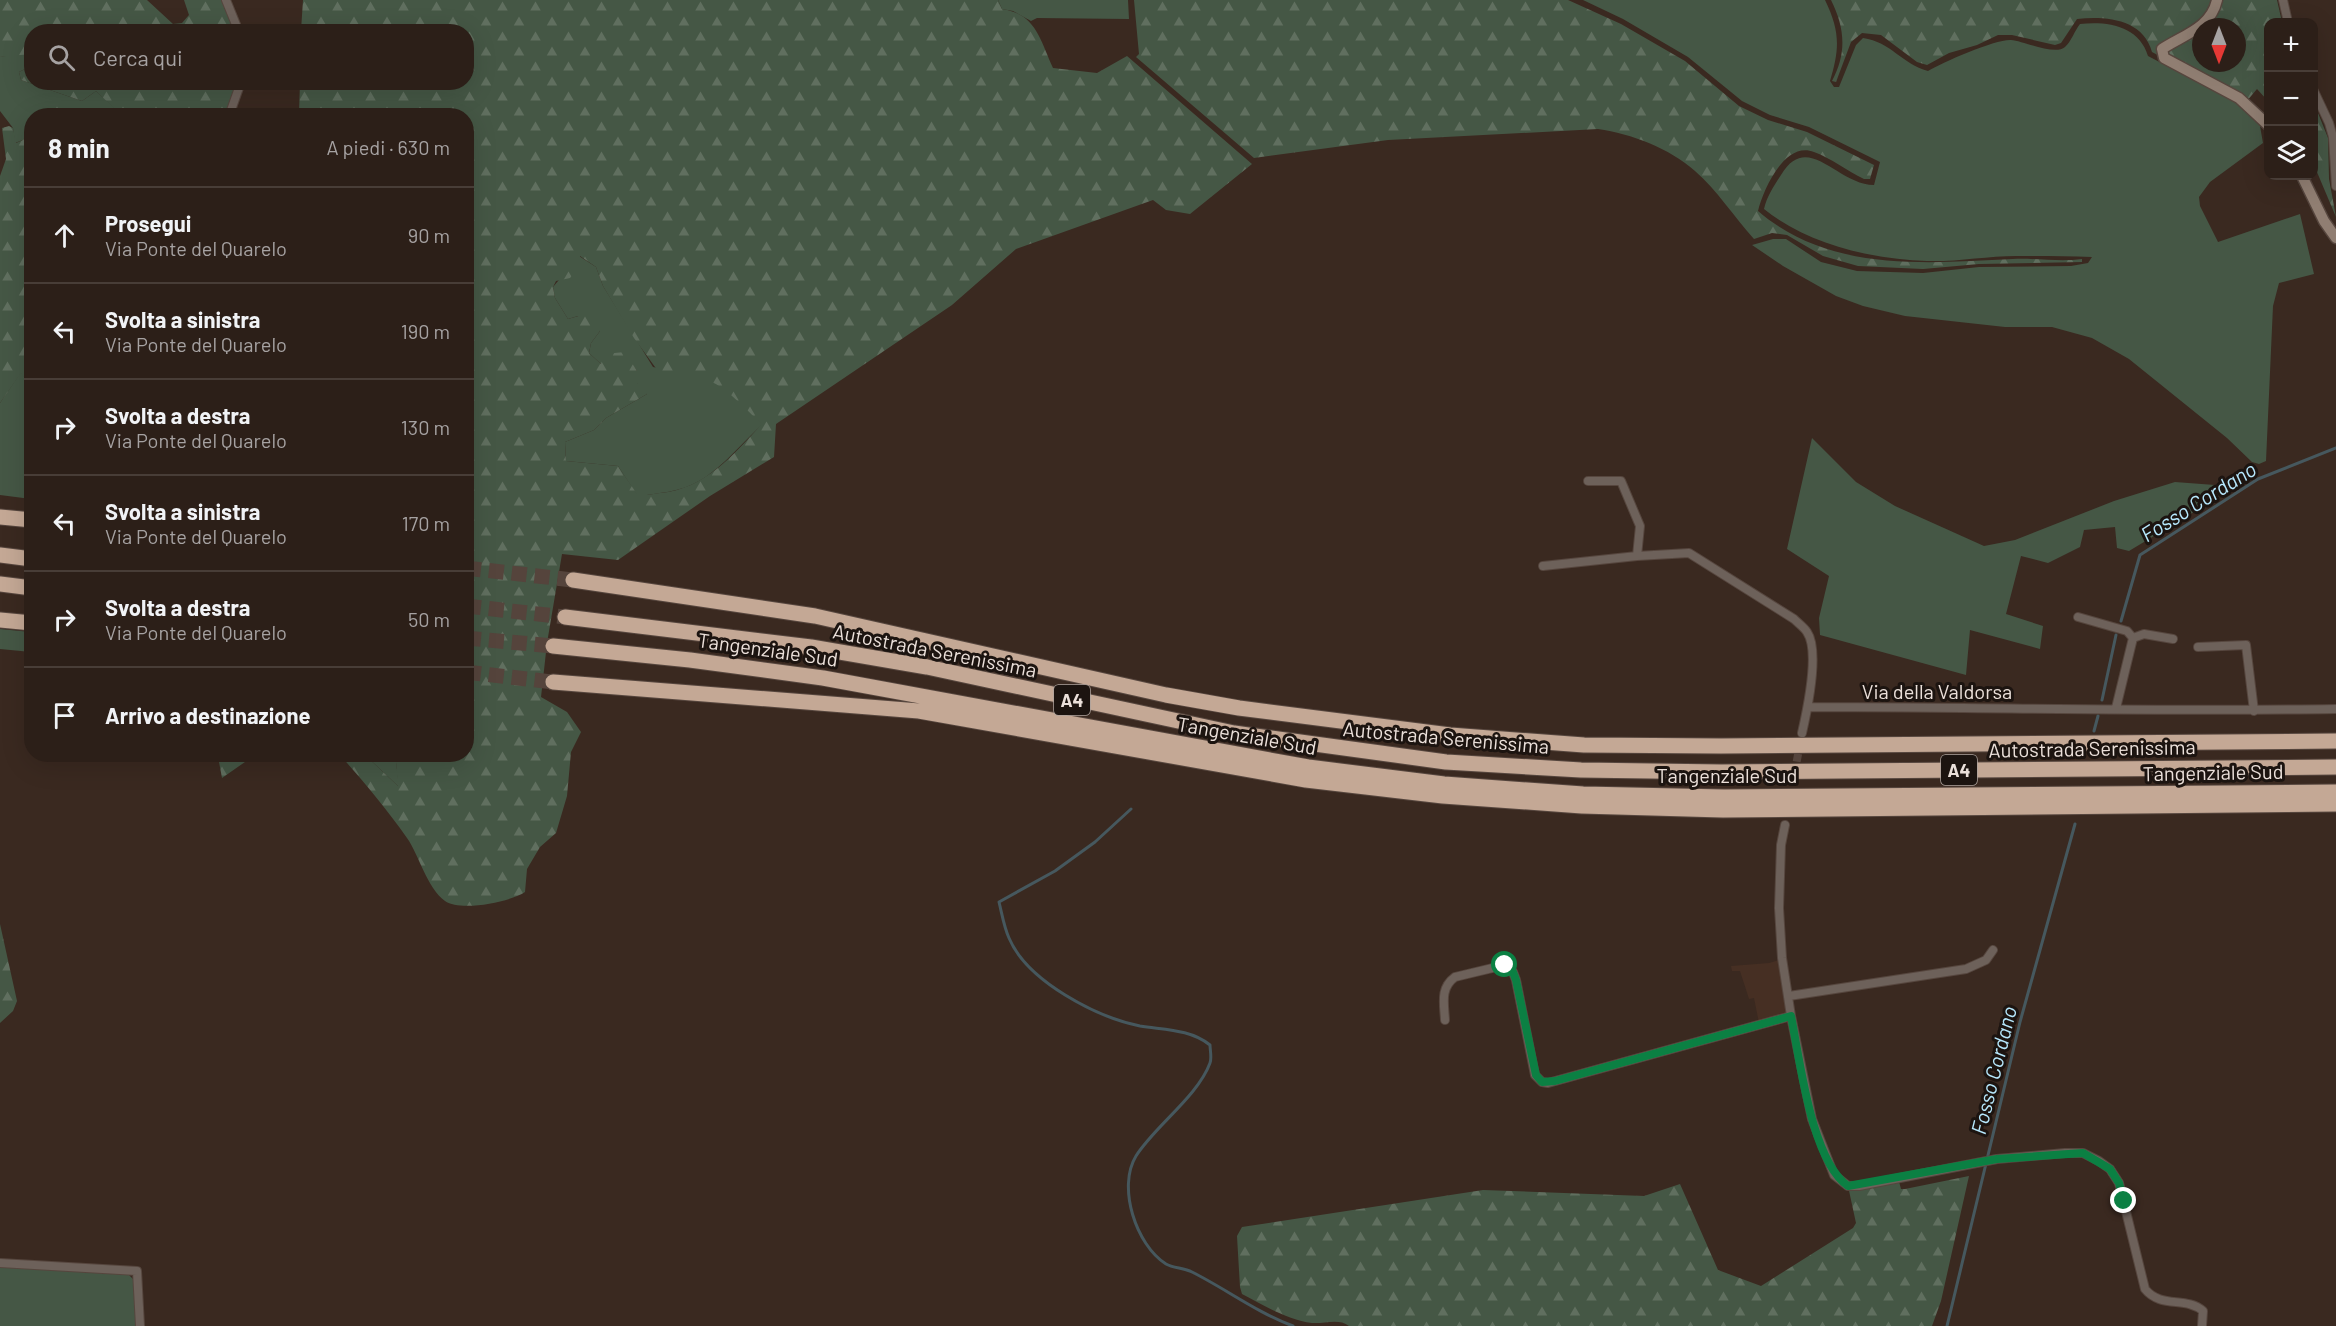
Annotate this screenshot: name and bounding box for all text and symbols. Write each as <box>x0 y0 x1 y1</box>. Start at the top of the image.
north arrow <box>2192 18 2246 72</box>
map controls <box>2264 18 2318 180</box>
button: + <box>2264 18 2318 72</box>
search box <box>24 24 474 90</box>
icon: search <box>45 41 78 74</box>
text: Cerca qui <box>93 44 183 70</box>
button: − <box>2264 72 2318 126</box>
button: layers <box>2264 126 2318 180</box>
text: 8 min <box>48 132 110 163</box>
text: A piedi · 630 m <box>326 135 450 159</box>
text: Prosegui <box>105 210 191 236</box>
icon: ahead <box>48 219 81 252</box>
text: 90 m <box>408 223 450 247</box>
text: Via Ponte del Quarelo <box>105 236 287 260</box>
text: Svolta a sinistra <box>105 306 260 332</box>
icon: left <box>48 315 81 348</box>
text: 190 m <box>401 319 450 343</box>
text: Via Ponte del Quarelo <box>105 332 287 356</box>
text: Svolta a destra <box>105 402 250 428</box>
icon: right <box>48 411 81 444</box>
text: 130 m <box>401 415 450 439</box>
text: Via Ponte del Quarelo <box>105 428 287 452</box>
water label: Fosso Cordano <box>2136 456 2260 546</box>
text: Svolta a sinistra <box>105 498 260 524</box>
icon: left <box>48 507 81 540</box>
text: 170 m <box>402 511 450 535</box>
text: Via Ponte del Quarelo <box>105 524 287 548</box>
text: Svolta a destra <box>105 594 250 620</box>
icon: right <box>48 603 81 636</box>
text: 50 m <box>408 607 450 631</box>
street label: Autostrada Serenissima <box>831 618 1039 682</box>
text: Via Ponte del Quarelo <box>105 620 287 644</box>
street label: Tangenziale Sud <box>697 627 839 671</box>
street label: Via della Valdorsa <box>1862 679 2012 703</box>
road number: A4 <box>1054 685 1090 715</box>
icon: arrive <box>48 699 81 732</box>
text: Arrivo a destinazione <box>105 702 311 728</box>
street label: Tangenziale Sud <box>1175 711 1319 759</box>
street label: Autostrada Serenissima <box>1342 716 1550 758</box>
street label: Autostrada Serenissima <box>1988 734 2196 762</box>
road number: A4 <box>1941 755 1977 785</box>
street label: Tangenziale Sud <box>2142 759 2284 785</box>
street label: Tangenziale Sud <box>1656 763 1798 787</box>
route start <box>1491 951 1517 977</box>
water label: Fosso Cordano <box>1965 1003 2021 1137</box>
route end <box>2110 1187 2136 1213</box>

